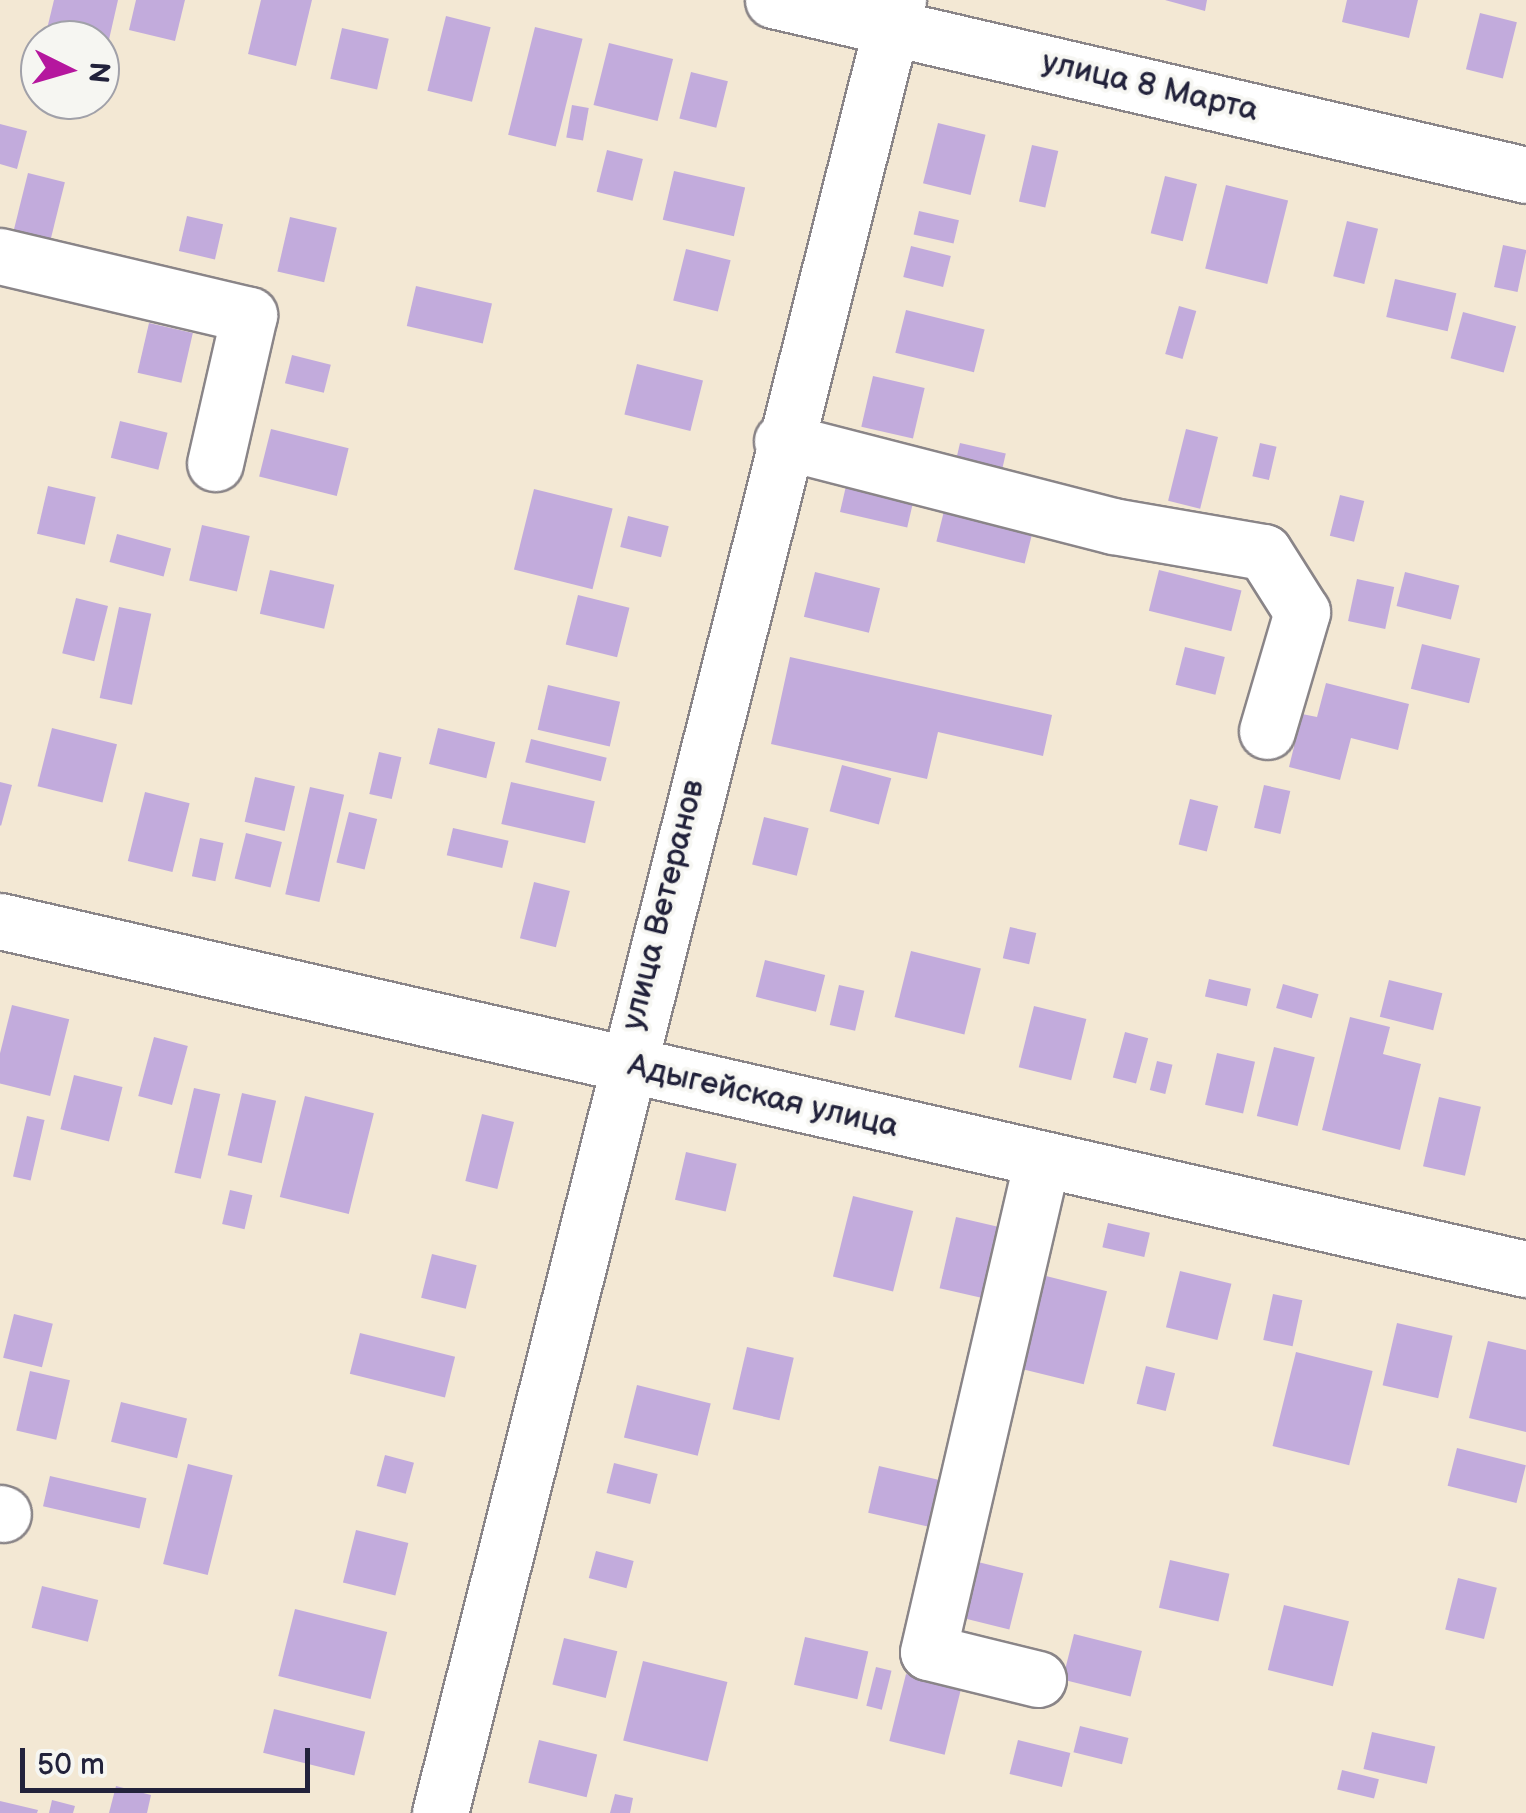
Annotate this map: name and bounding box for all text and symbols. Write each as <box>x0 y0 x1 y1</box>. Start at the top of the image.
north arrow <box>20 20 120 120</box>
street label: улица 8 Марта <box>1038 43 1262 131</box>
text: N <box>81 61 116 84</box>
street label: улица Ветеранов <box>614 776 714 1034</box>
street label: Адыгейская улица <box>624 1047 902 1147</box>
scale bar <box>25 1728 315 1790</box>
text: 50 m <box>37 1747 105 1783</box>

